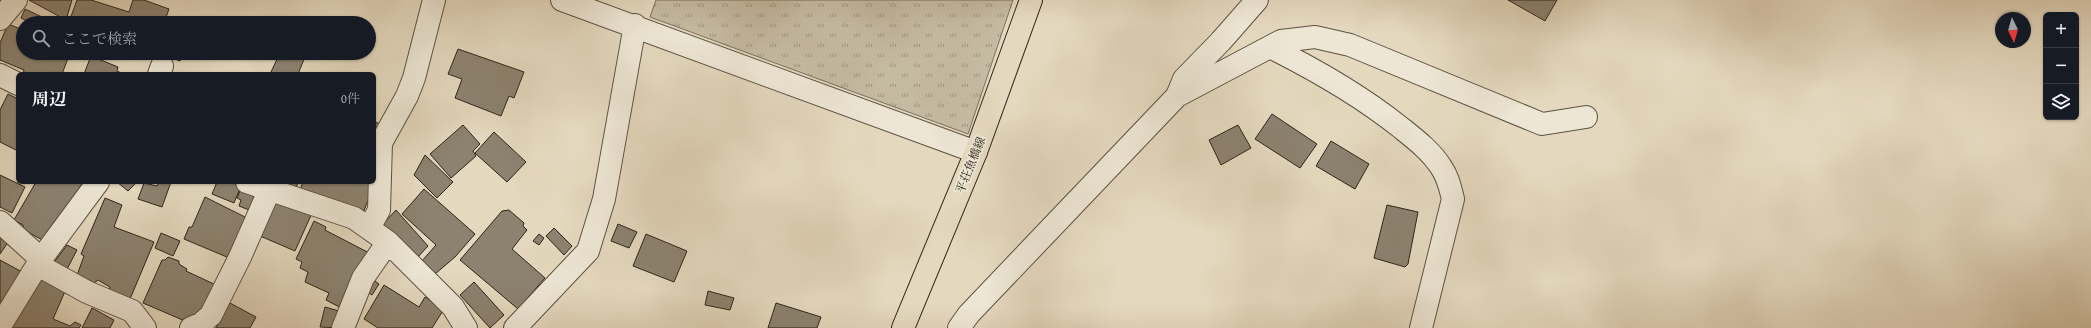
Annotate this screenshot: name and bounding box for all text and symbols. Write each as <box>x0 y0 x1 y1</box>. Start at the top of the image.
north arrow <box>1995 12 2031 48</box>
map controls <box>2043 12 2079 120</box>
button: + <box>2043 12 2079 48</box>
search box <box>16 16 376 60</box>
icon: search <box>30 27 52 49</box>
text: ここで検索 <box>62 28 137 49</box>
button: − <box>2043 48 2079 84</box>
button: layers <box>2043 84 2079 120</box>
text: 周辺 <box>32 86 66 111</box>
text: 0件 <box>341 89 360 108</box>
street label: 平荘魚橋線 <box>951 134 989 196</box>

